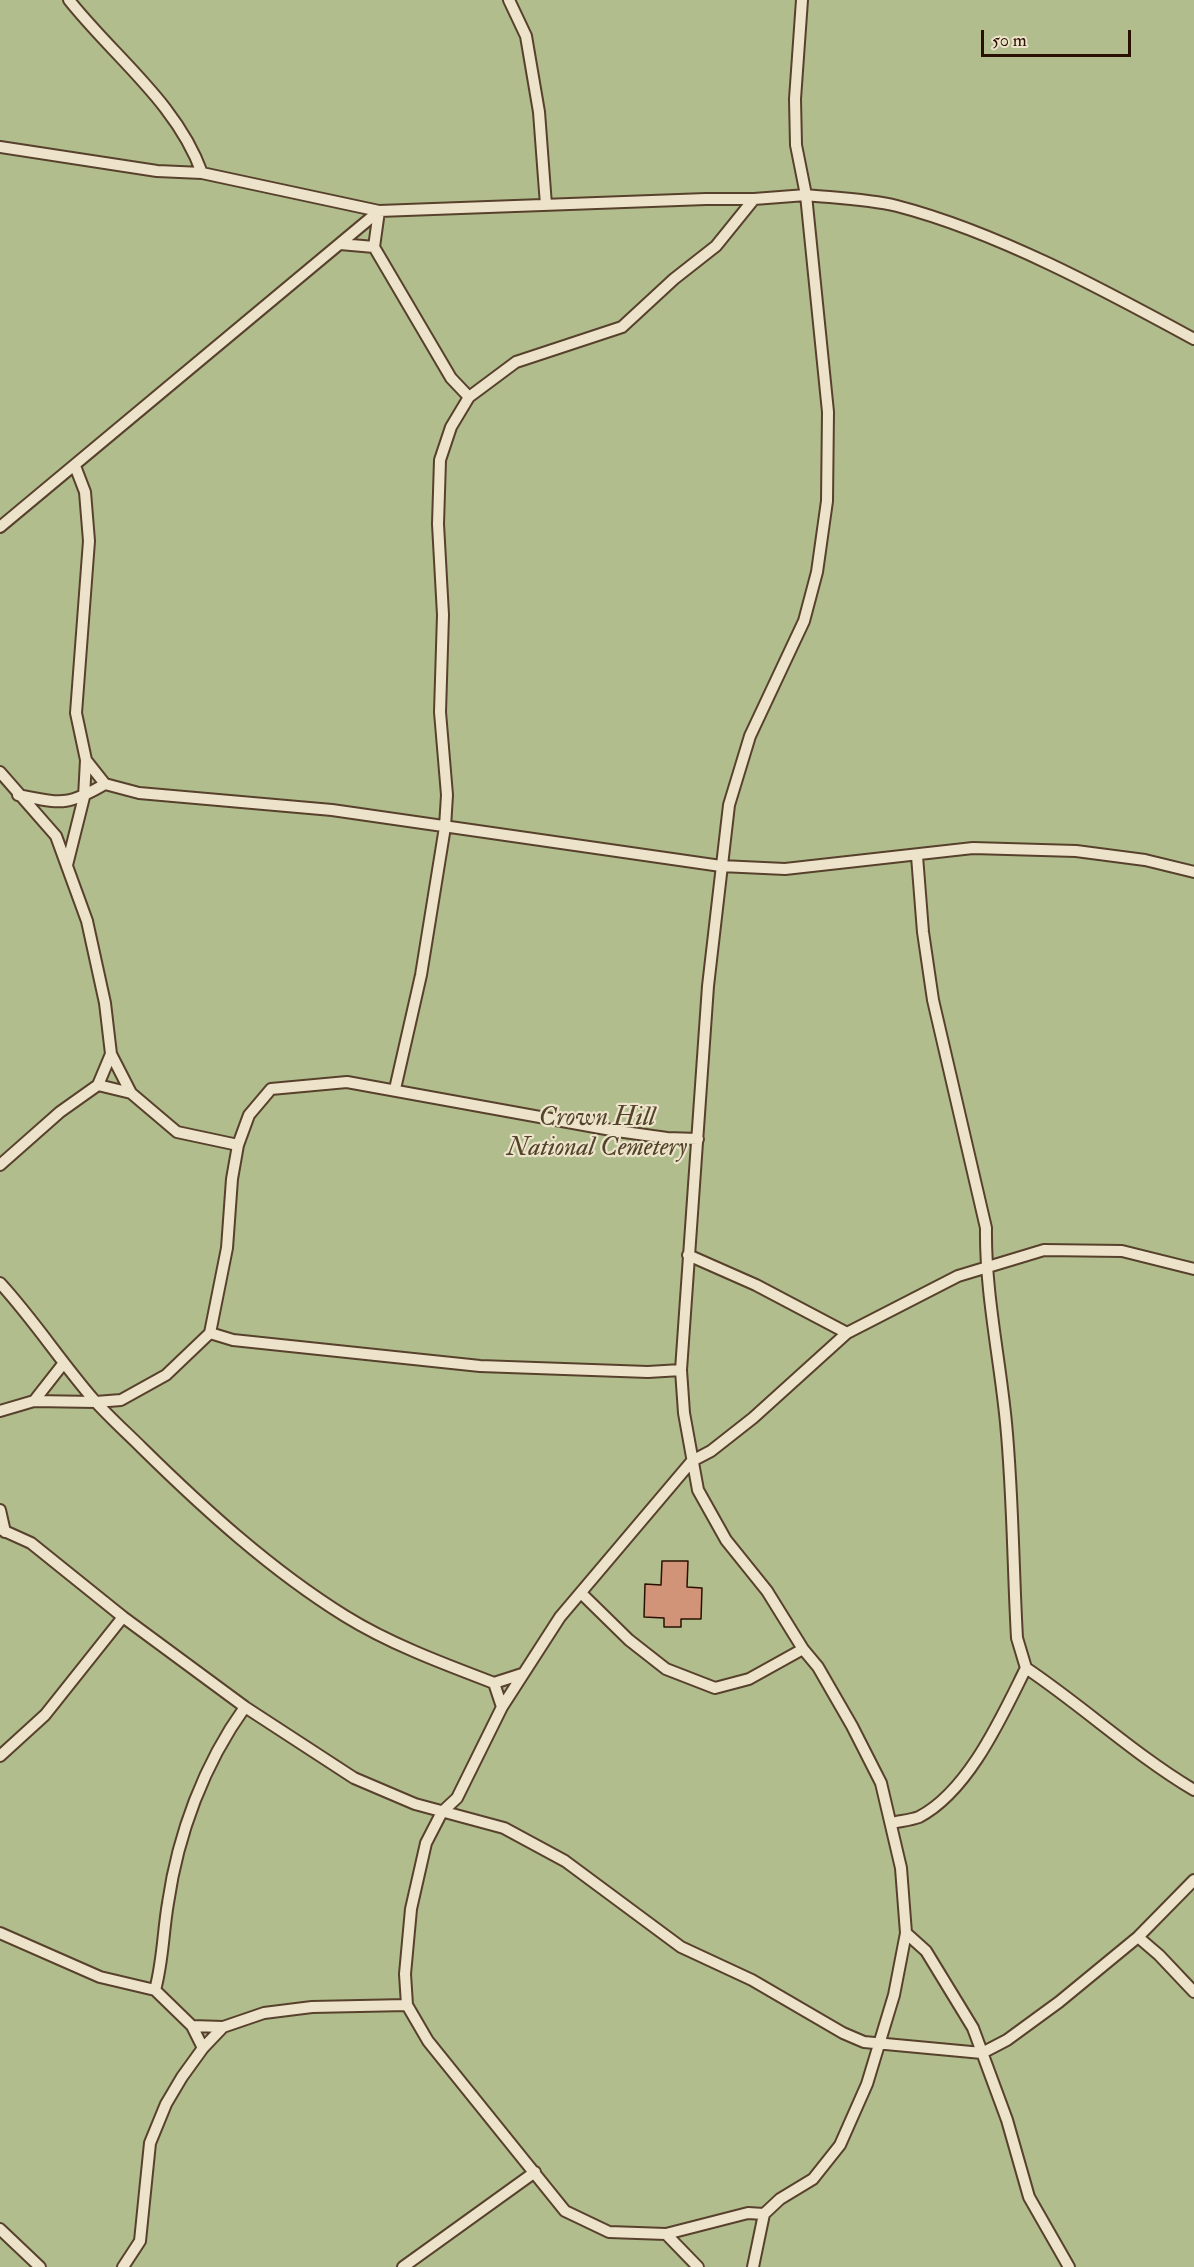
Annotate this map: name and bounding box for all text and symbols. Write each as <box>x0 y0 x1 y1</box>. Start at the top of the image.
scale bar <box>984 18 1134 56</box>
text: 50 m <box>992 29 1027 52</box>
park label: Crown Hill National Cemetery <box>507 1103 687 1164</box>

